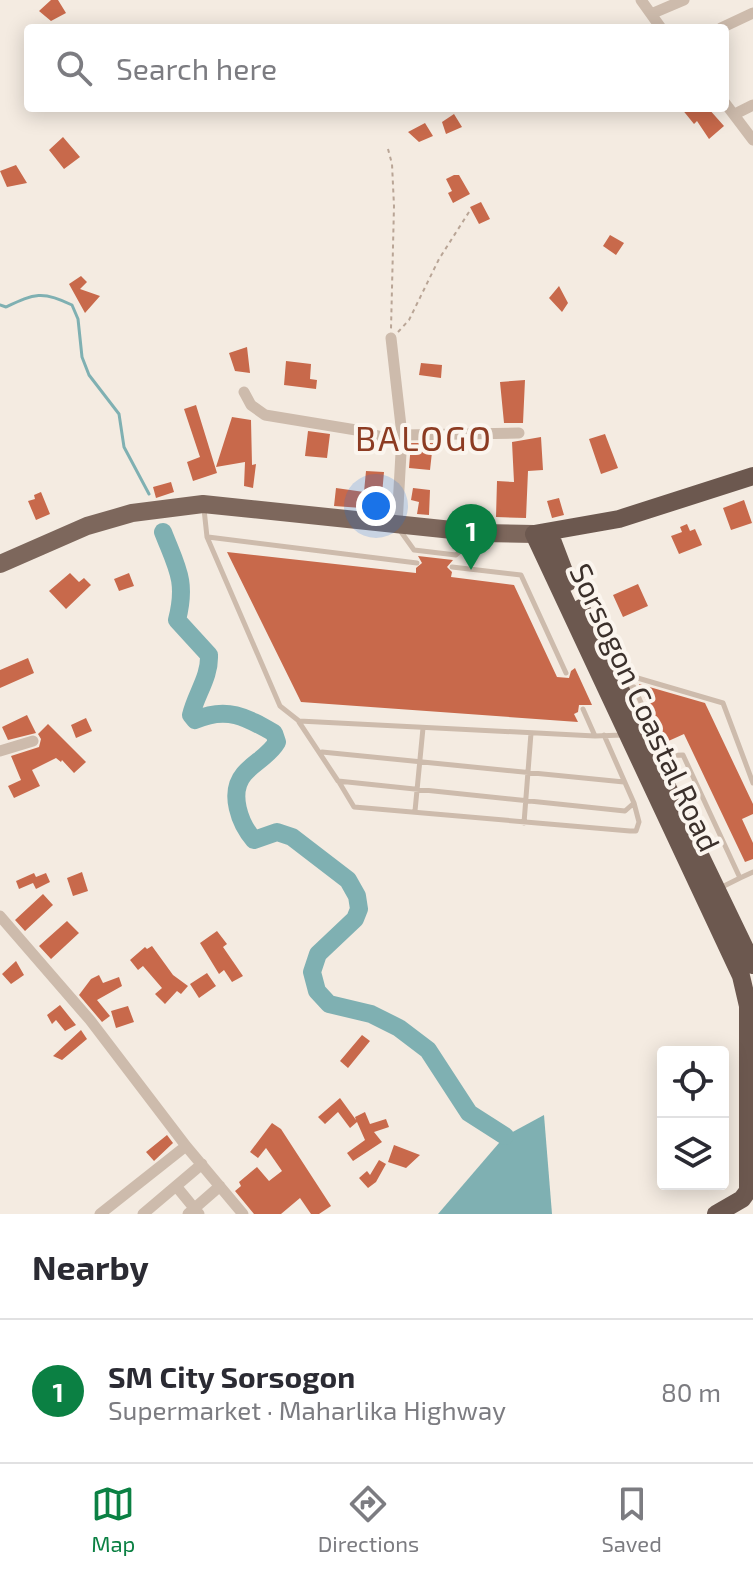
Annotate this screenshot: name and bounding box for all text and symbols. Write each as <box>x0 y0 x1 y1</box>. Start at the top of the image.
search box <box>24 24 729 112</box>
icon: search <box>52 46 96 90</box>
text: Search here <box>116 50 277 86</box>
district label: BALOGO <box>355 417 493 458</box>
your location <box>356 486 396 526</box>
pin: 1 <box>445 504 497 570</box>
street label: Sorsogon Coastal Road <box>563 557 729 857</box>
map controls <box>657 1046 729 1190</box>
button: locate <box>657 1046 729 1118</box>
button: layers <box>657 1118 729 1190</box>
text: Nearby <box>32 1246 149 1287</box>
text: SM City Sorsogon <box>108 1358 355 1394</box>
text: 1 <box>52 1376 64 1407</box>
text: 80 m <box>661 1376 721 1407</box>
text: Supermarket · Maharlika Highway <box>108 1394 506 1425</box>
tab: Map <box>91 1482 135 1556</box>
tab: Directions <box>318 1482 419 1556</box>
tab: Saved <box>601 1482 662 1556</box>

